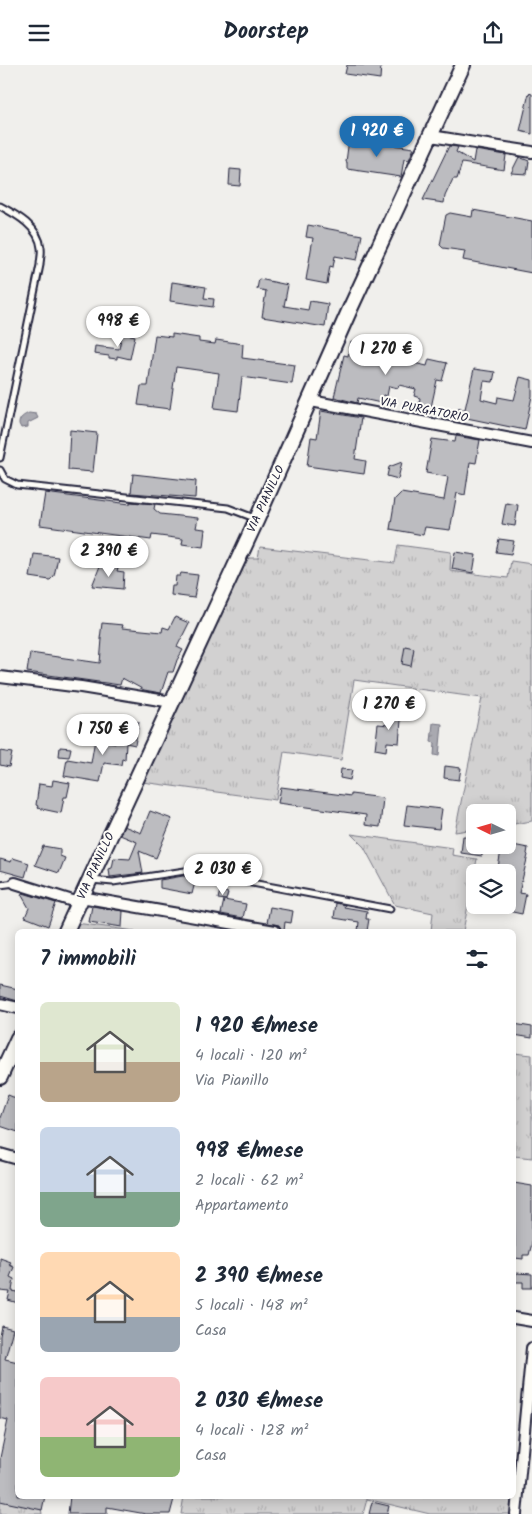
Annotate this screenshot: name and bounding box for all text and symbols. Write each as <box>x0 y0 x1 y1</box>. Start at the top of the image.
text: Doorstep <box>223 15 309 50</box>
icon: menu <box>25 19 53 47</box>
icon: share <box>479 19 507 47</box>
pin: 1 920 € <box>331 116 423 158</box>
text: 1 920 € <box>351 119 403 144</box>
pin: 998 € <box>83 305 153 348</box>
text: 998 € <box>97 309 139 334</box>
pin: 1 270 € <box>340 333 432 376</box>
text: 1 270 € <box>360 337 412 362</box>
street label: VIA PURGATORIO <box>378 392 470 428</box>
street label: VIA PIANILLO <box>242 462 290 536</box>
pin: 2 390 € <box>63 535 155 578</box>
text: 2 390 € <box>81 539 137 564</box>
pin: 1 270 € <box>343 689 435 731</box>
text: 1 270 € <box>363 692 415 717</box>
pin: 1 750 € <box>57 713 149 756</box>
text: 1 750 € <box>77 717 129 742</box>
north arrow <box>466 804 516 854</box>
map controls <box>466 804 516 914</box>
street label: VIA PIANILLO <box>72 829 120 903</box>
pin: 2 030 € <box>177 853 269 896</box>
text: 2 030 € <box>195 857 251 882</box>
button: layers <box>466 864 516 914</box>
text: 7 immobili <box>40 943 136 976</box>
icon: filters <box>463 945 491 973</box>
text: 1 920 €/mese <box>195 1010 318 1043</box>
icon: home <box>80 1022 140 1082</box>
text: 4 locali · 120 m² <box>195 1043 307 1068</box>
text: Via Pianillo <box>195 1068 269 1093</box>
text: 998 €/mese <box>195 1135 303 1168</box>
icon: home <box>80 1147 140 1207</box>
text: 2 locali · 62 m² <box>195 1168 303 1193</box>
text: Appartamento <box>195 1193 288 1218</box>
text: 2 390 €/mese <box>195 1260 323 1293</box>
icon: home <box>80 1272 140 1332</box>
text: 5 locali · 148 m² <box>195 1293 308 1318</box>
text: Casa <box>195 1318 226 1343</box>
text: 2 030 €/mese <box>195 1385 323 1418</box>
icon: home <box>80 1397 140 1457</box>
text: 4 locali · 128 m² <box>195 1418 308 1443</box>
text: Casa <box>195 1443 226 1468</box>

